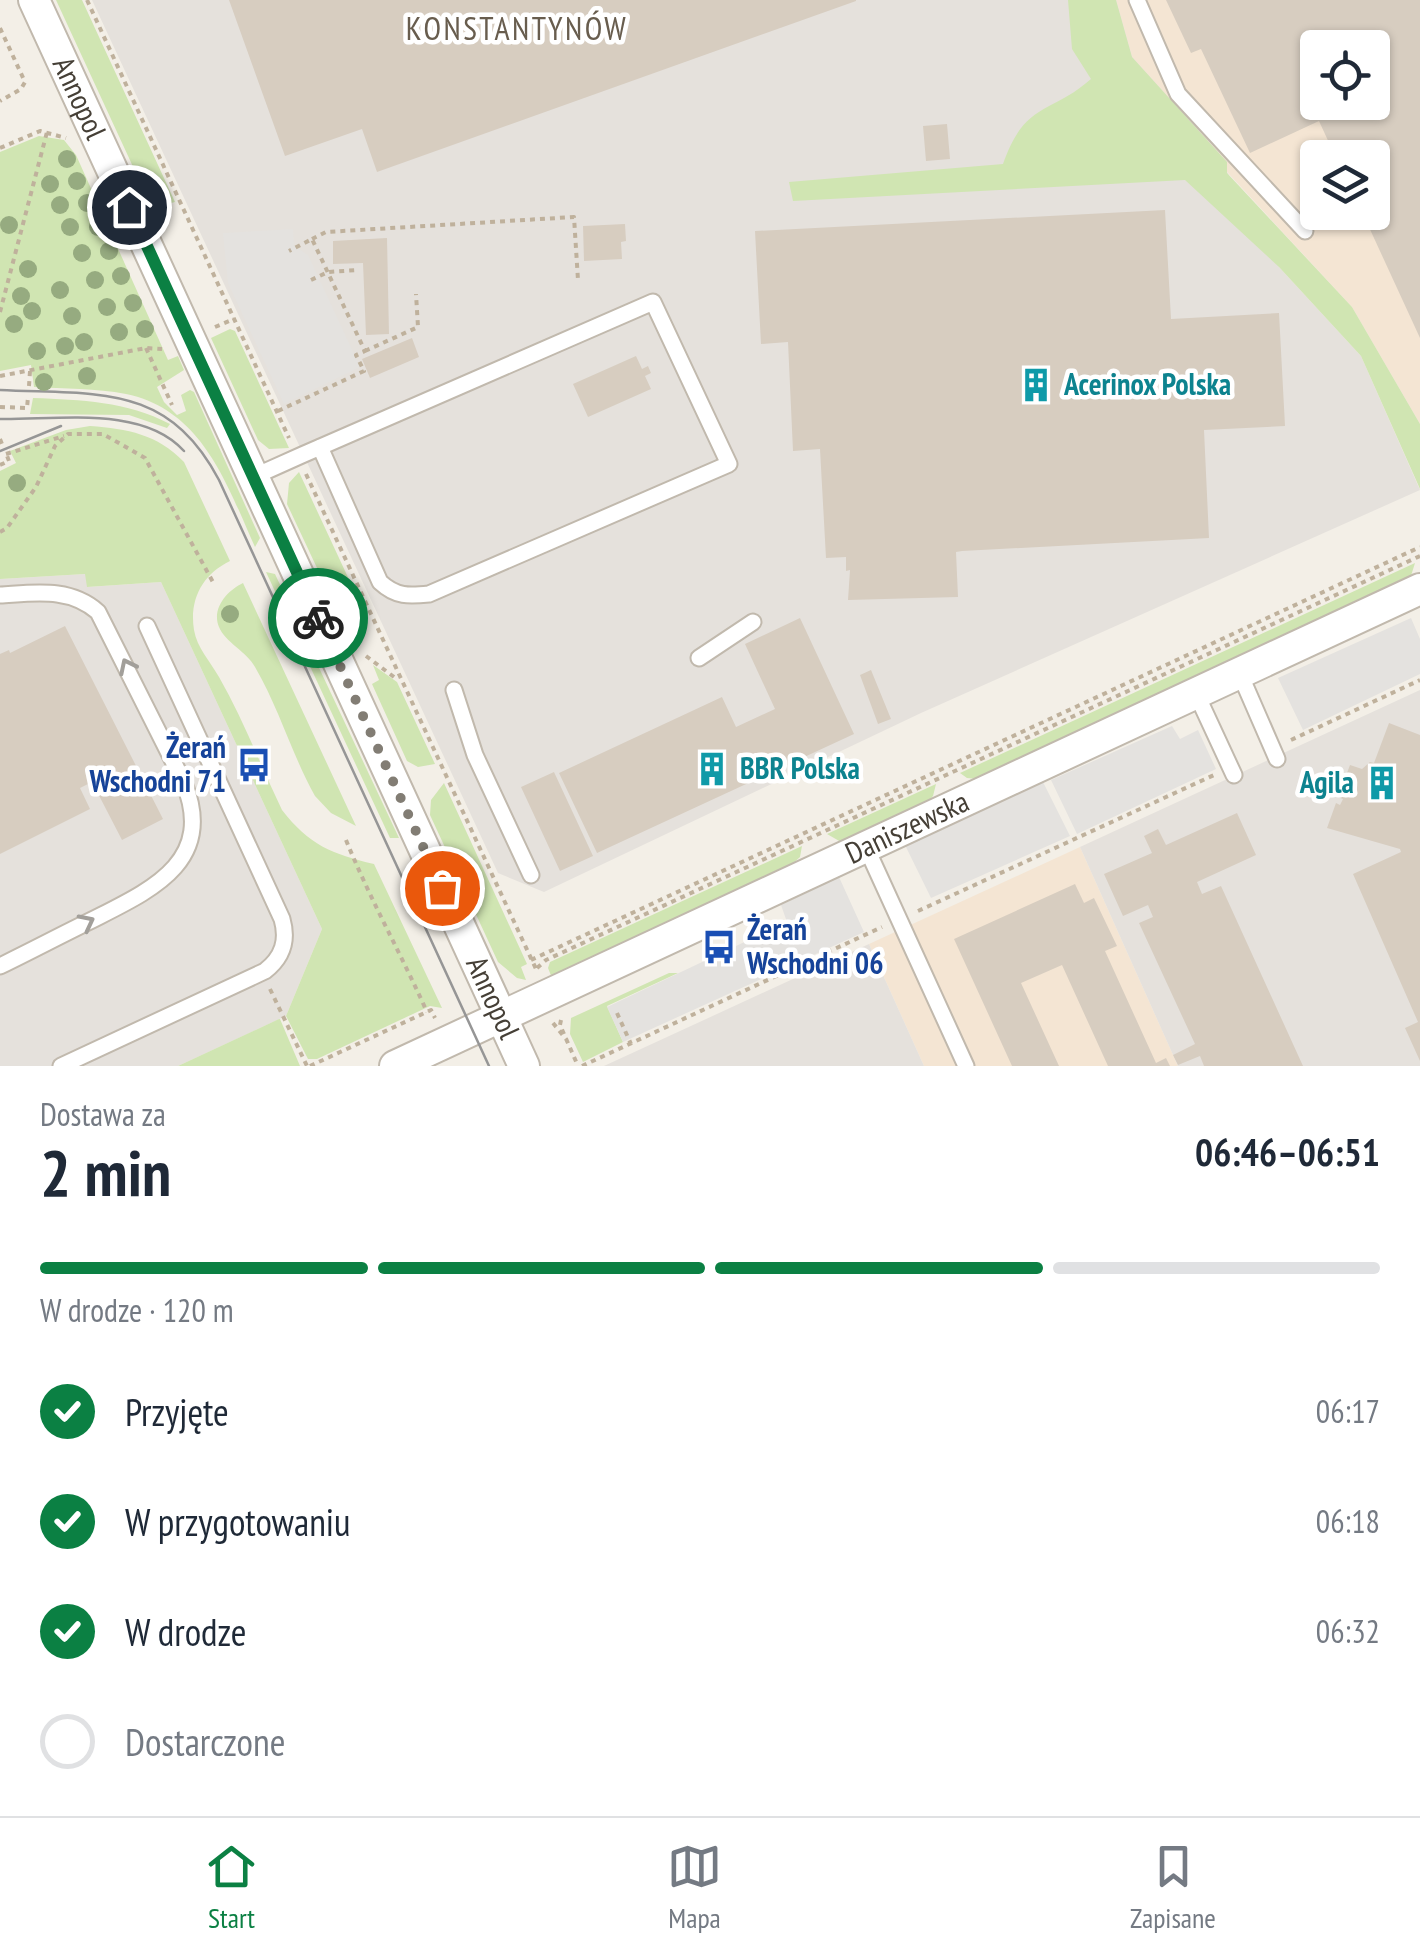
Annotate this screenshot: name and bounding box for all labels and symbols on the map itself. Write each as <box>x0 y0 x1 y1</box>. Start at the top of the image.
district label: KONSTANTYNÓW <box>406 7 628 49</box>
street label: Annopol <box>45 50 116 145</box>
pin <box>87 165 172 250</box>
place label: Acerinox Polska <box>1063 364 1231 403</box>
building icon: Acerinox Polska <box>1017 366 1055 404</box>
courier <box>268 568 368 668</box>
one-way arrow <box>120 658 140 676</box>
place label: Żerań Wschodni 71 <box>89 727 226 800</box>
bus stop icon: Żerań Wschodni 71 <box>235 746 273 784</box>
place label: BBR Polska <box>740 748 860 787</box>
building icon: BBR Polska <box>693 750 731 788</box>
place label: Agila <box>1299 762 1354 801</box>
building icon: Agila <box>1363 764 1401 802</box>
street label: Daniszewska <box>839 781 975 872</box>
pin <box>400 846 485 931</box>
place label: Żerań Wschodni 06 <box>746 909 884 982</box>
one-way arrow <box>77 915 95 935</box>
bus stop icon: Żerań Wschodni 06 <box>700 928 738 966</box>
street label: Annopol <box>458 950 530 1044</box>

